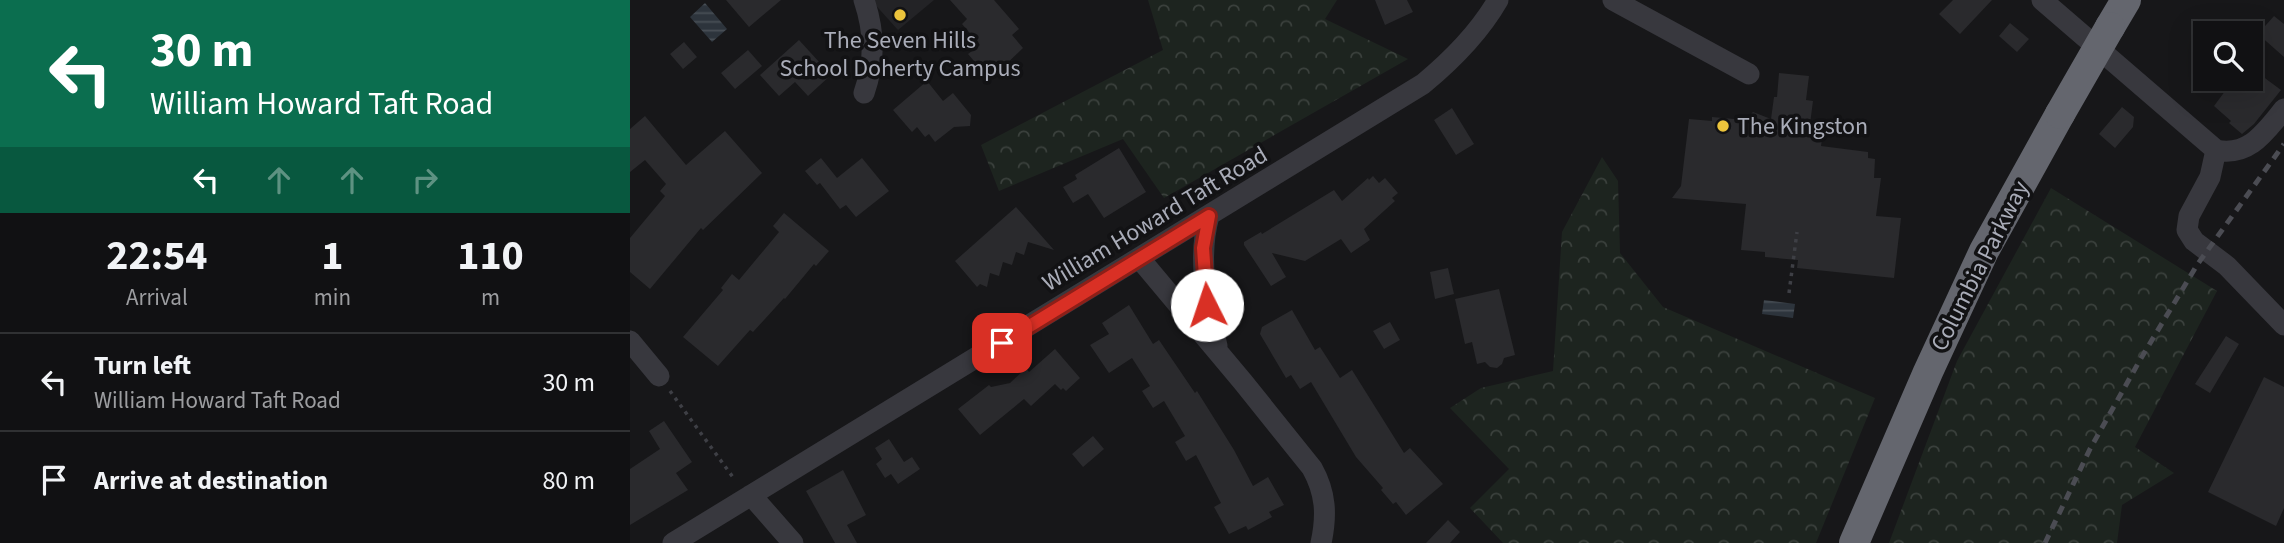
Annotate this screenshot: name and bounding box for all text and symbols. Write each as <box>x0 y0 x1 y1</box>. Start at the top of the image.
marker: The Seven Hills School Doherty Campus <box>892 7 908 23</box>
text: 30 m <box>150 16 254 86</box>
map controls <box>2193 21 2263 91</box>
button: search <box>2193 21 2263 91</box>
place label: The Seven Hills School Doherty Campus <box>779 23 1021 86</box>
icon: left <box>35 28 126 119</box>
text: William Howard Taft Road <box>150 81 493 127</box>
place label: The Kingston <box>1737 109 1868 144</box>
marker: The Kingston <box>1715 118 1731 134</box>
street label: William Howard Taft Road <box>1036 138 1274 300</box>
icon: left <box>187 161 225 199</box>
icon: ahead <box>260 161 298 199</box>
icon: ahead <box>333 161 371 199</box>
icon: right <box>406 161 444 199</box>
street label: Columbia Parkway <box>1922 175 2038 357</box>
text: 22:54 <box>106 226 208 286</box>
text: 1 <box>321 226 343 286</box>
text: 110 <box>457 226 524 286</box>
position arrow <box>1170 268 1244 342</box>
text: Arrival <box>126 281 188 314</box>
text: min <box>314 281 351 314</box>
text: m <box>481 281 500 314</box>
pin <box>972 313 1032 373</box>
icon: arrive <box>983 324 1021 362</box>
text: Turn left <box>94 347 191 384</box>
icon: left <box>35 363 73 401</box>
text: 30 m <box>542 364 595 401</box>
text: William Howard Taft Road <box>94 384 341 417</box>
icon: arrive <box>35 461 73 499</box>
text: Arrive at destination <box>94 462 328 499</box>
text: 80 m <box>542 462 595 499</box>

